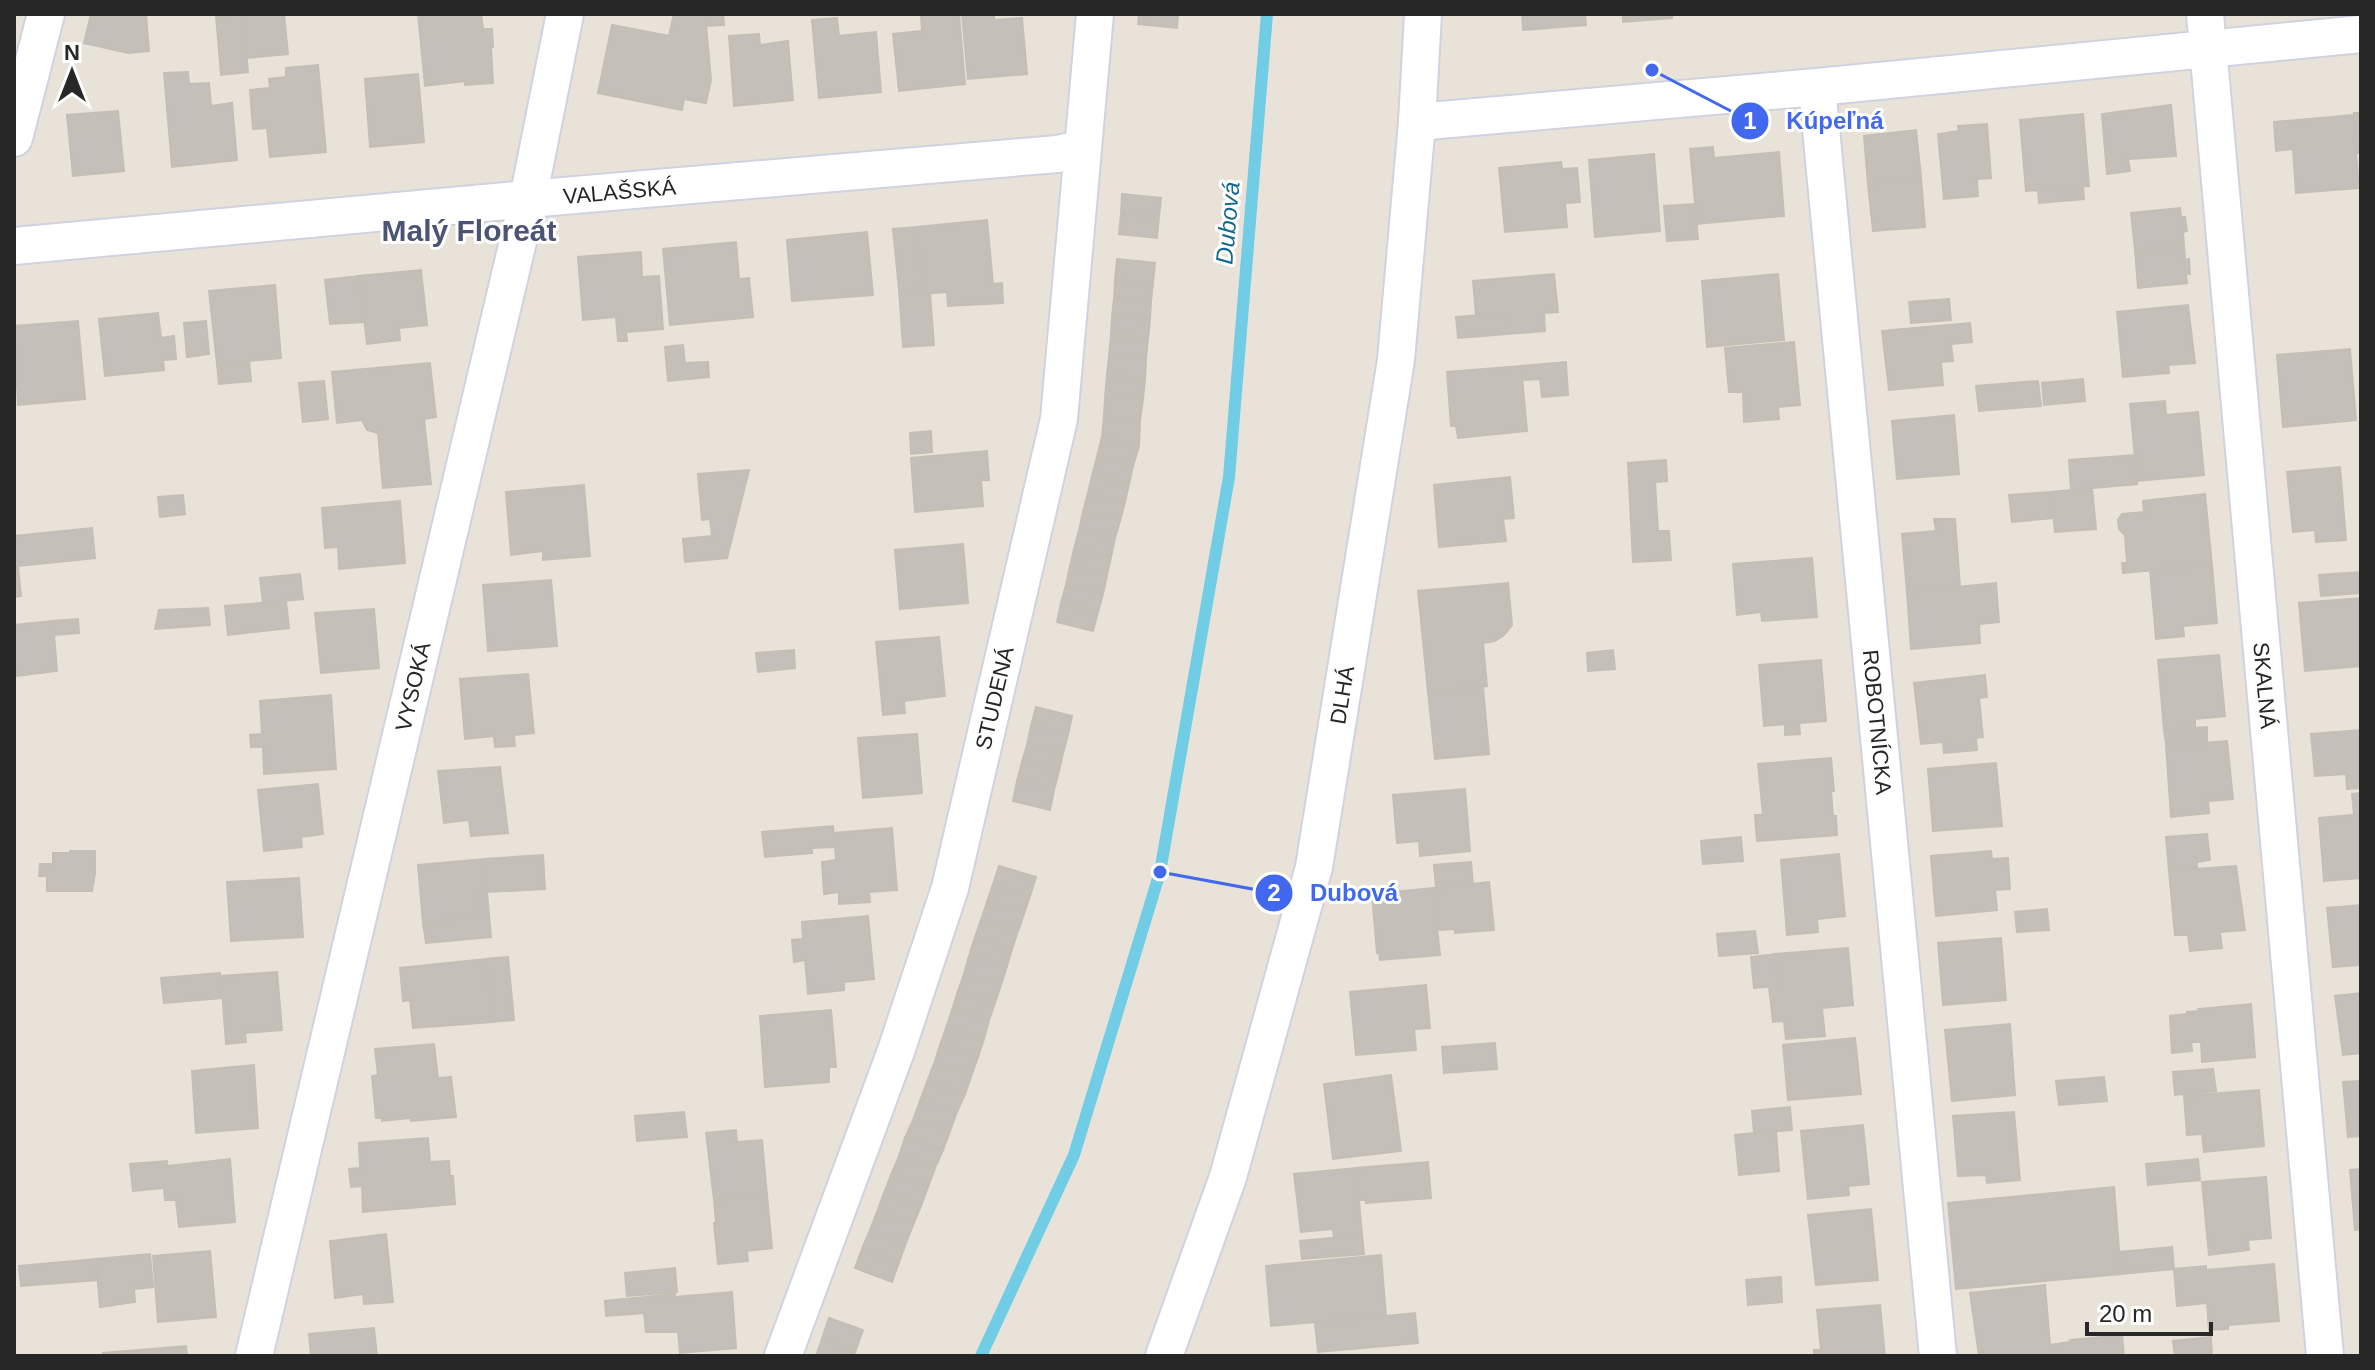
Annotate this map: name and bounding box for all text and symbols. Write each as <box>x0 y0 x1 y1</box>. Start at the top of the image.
north arrow <box>32 32 112 112</box>
text: N <box>64 40 80 65</box>
callout: Kúpeľná <box>1730 97 1899 145</box>
text: 1 <box>1743 107 1757 134</box>
text: Kúpeľná <box>1786 107 1884 134</box>
street label: VALAŠSKÁ <box>562 174 677 209</box>
water label: Dubová <box>1210 181 1245 265</box>
district label: Malý Floreát <box>381 214 557 247</box>
street label: VYSOKÁ <box>390 639 436 734</box>
street label: SKALNÁ <box>2248 641 2281 730</box>
street label: STUDENÁ <box>971 644 1019 752</box>
street label: ROBOTNÍCKA <box>1858 649 1896 796</box>
street label: DLHÁ <box>1325 664 1359 726</box>
callout: Dubová <box>1254 869 1414 917</box>
text: 2 <box>1267 879 1281 906</box>
text: Dubová <box>1310 879 1399 906</box>
scale bar <box>2087 1286 2211 1336</box>
text: 20 m <box>2099 1300 2152 1327</box>

